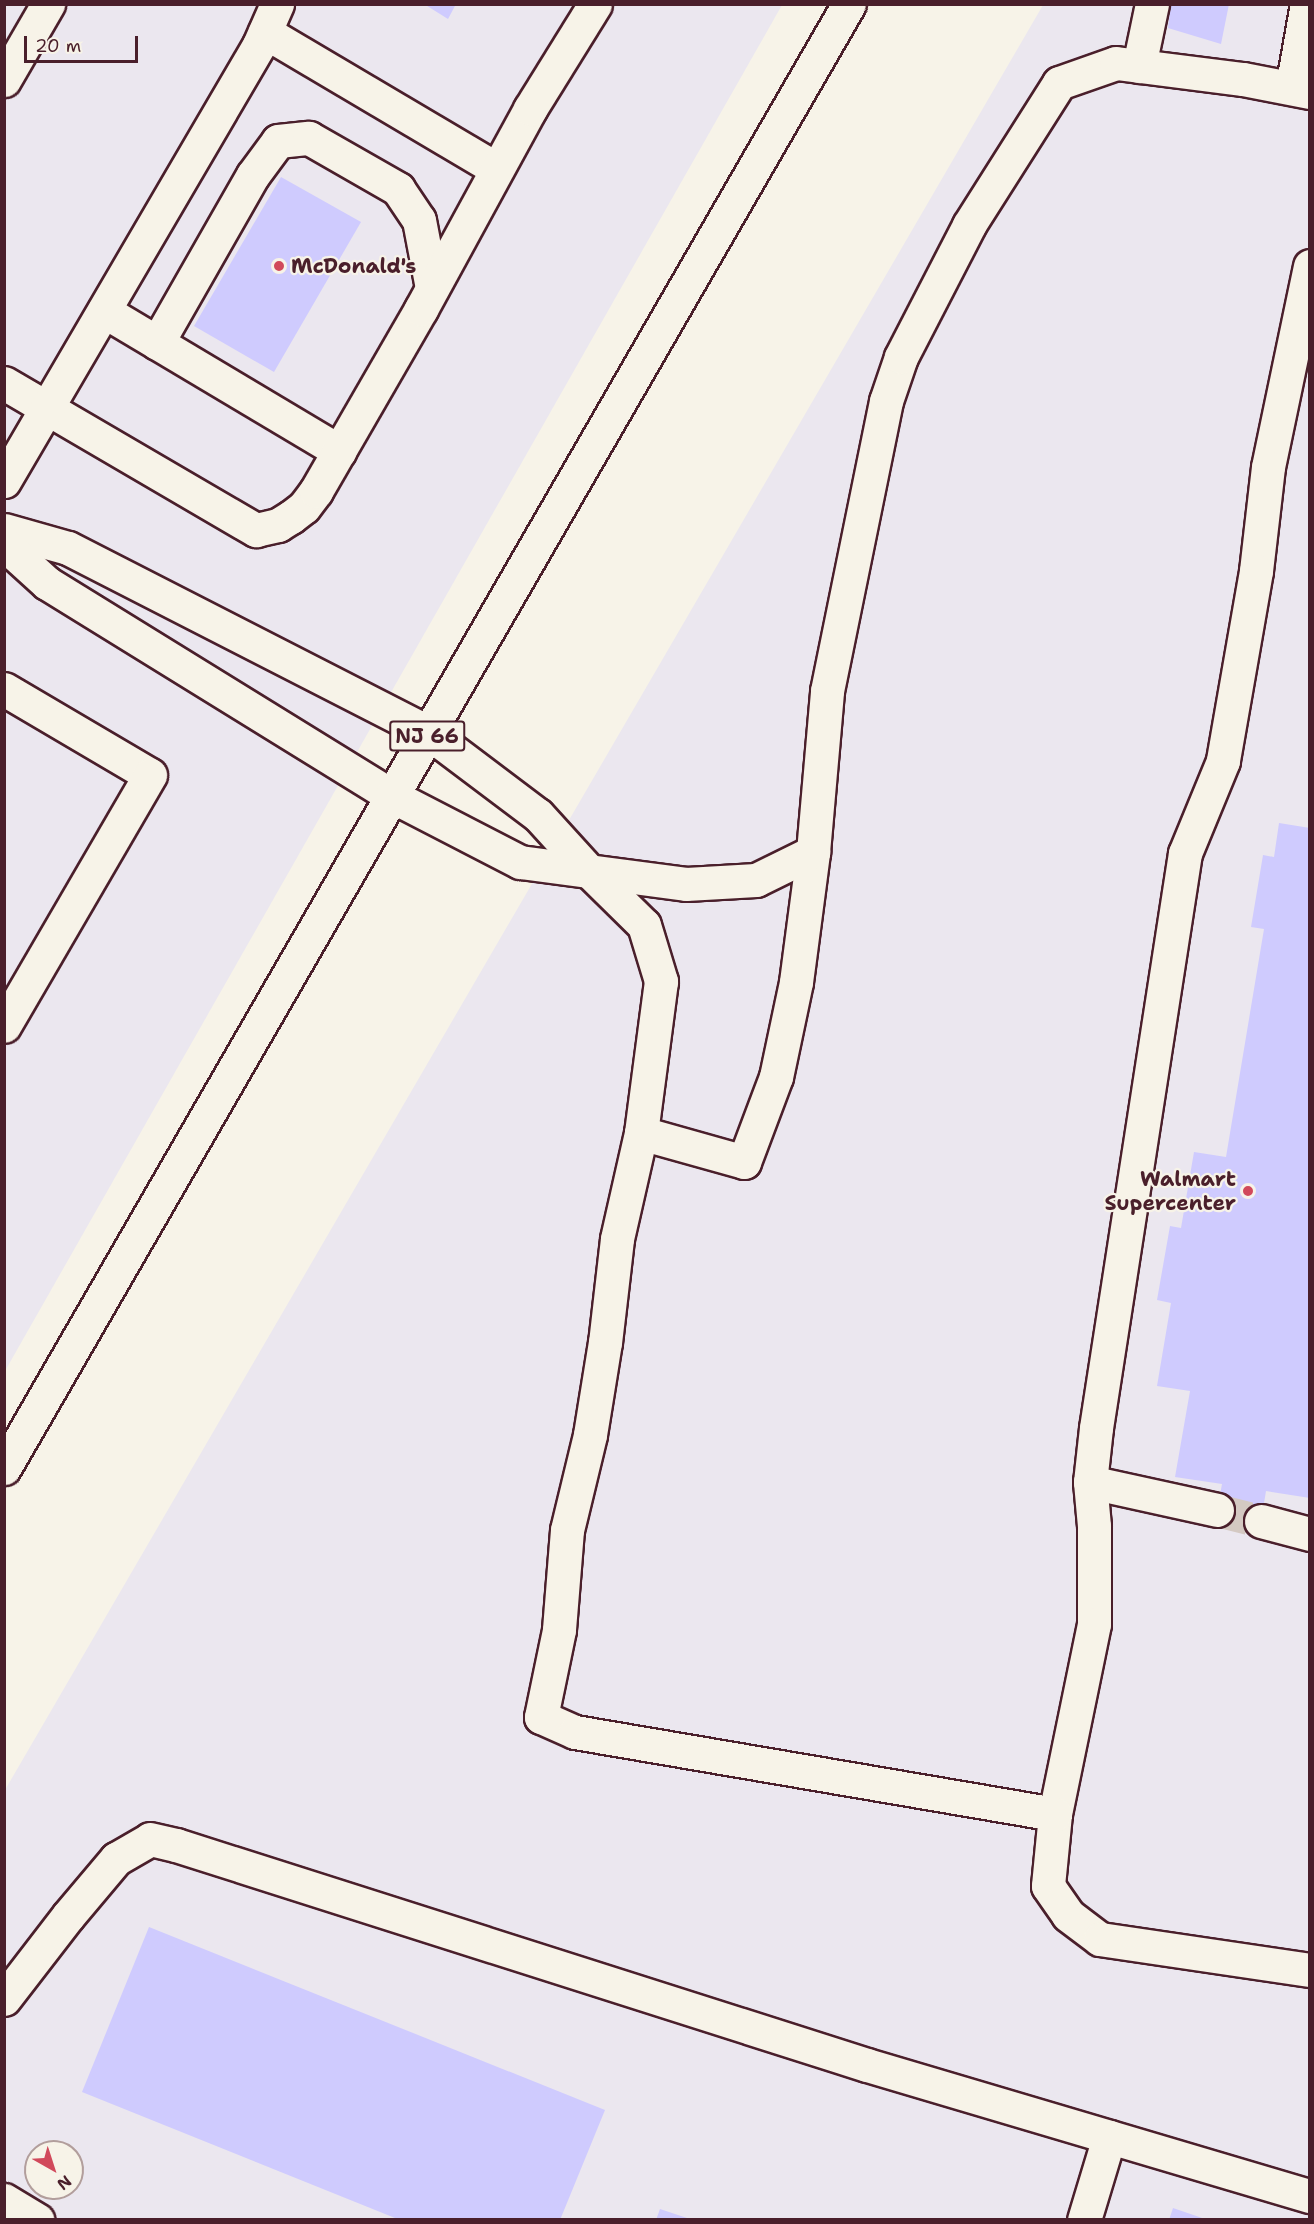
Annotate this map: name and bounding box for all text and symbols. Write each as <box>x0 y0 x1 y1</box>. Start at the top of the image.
scale bar <box>27 24 141 62</box>
text: 20 m <box>35 34 81 58</box>
place label: McDonald's <box>291 253 416 279</box>
marker: McDonald's <box>272 259 286 273</box>
road number: NJ 66 <box>388 719 466 753</box>
place label: Walmart Supercenter <box>1105 1166 1236 1216</box>
marker: Walmart Supercenter <box>1241 1184 1255 1198</box>
north arrow <box>24 2140 84 2200</box>
text: N <box>53 2171 76 2195</box>

